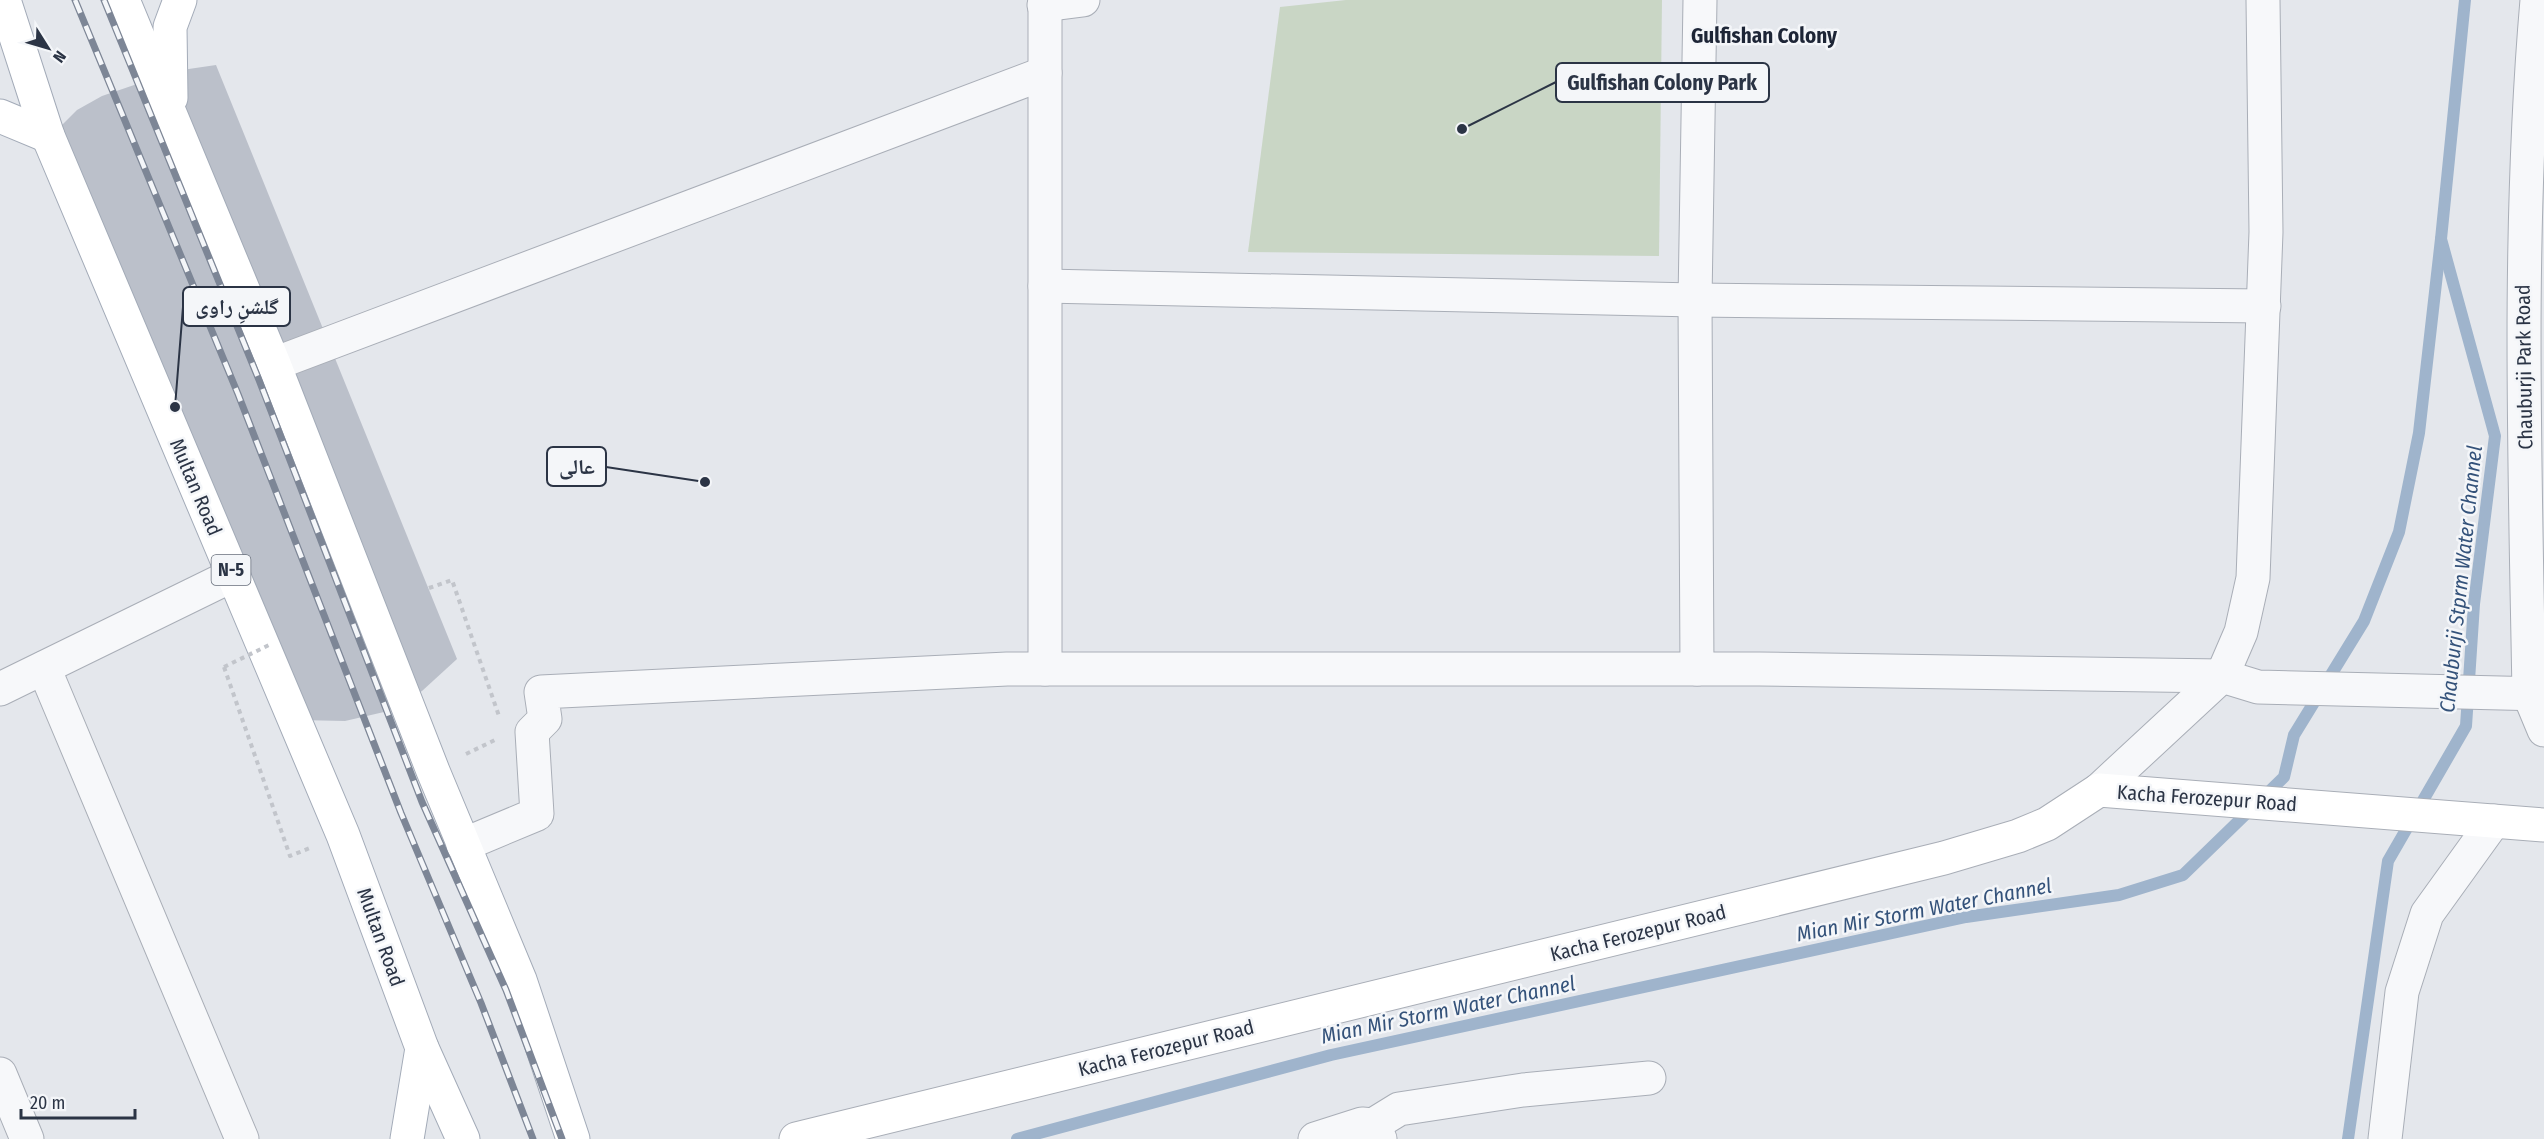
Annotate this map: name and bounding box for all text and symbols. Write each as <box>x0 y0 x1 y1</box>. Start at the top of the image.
north arrow <box>18 18 78 78</box>
district label: Gulfishan Colony <box>1691 23 1838 49</box>
text: N <box>49 47 70 66</box>
callout: Gulfishan Colony Park <box>1556 63 1769 102</box>
text: Gulfishan Colony Park <box>1567 70 1757 96</box>
street label: Chauburji Park Road <box>2511 284 2537 450</box>
callout: گلشنِ راوی <box>183 287 290 326</box>
text: گلشنِ راوی <box>195 294 279 324</box>
street label: Multan Road <box>165 435 227 539</box>
water label: Chauburji Stprm Water Channel <box>2434 444 2488 714</box>
callout: عالی <box>547 447 606 486</box>
text: عالی <box>559 454 595 480</box>
road number: N-5 <box>212 555 250 585</box>
street label: Kacha Ferozepur Road <box>2116 780 2298 816</box>
water label: Mian Mir Storm Water Channel <box>1794 872 2054 948</box>
street label: Multan Road <box>352 885 410 989</box>
street label: Kacha Ferozepur Road <box>1548 900 1728 966</box>
water label: Mian Mir Storm Water Channel <box>1318 970 1578 1050</box>
street label: Kacha Ferozepur Road <box>1076 1015 1256 1081</box>
scale bar <box>21 1082 135 1120</box>
text: 20 m <box>30 1092 65 1114</box>

